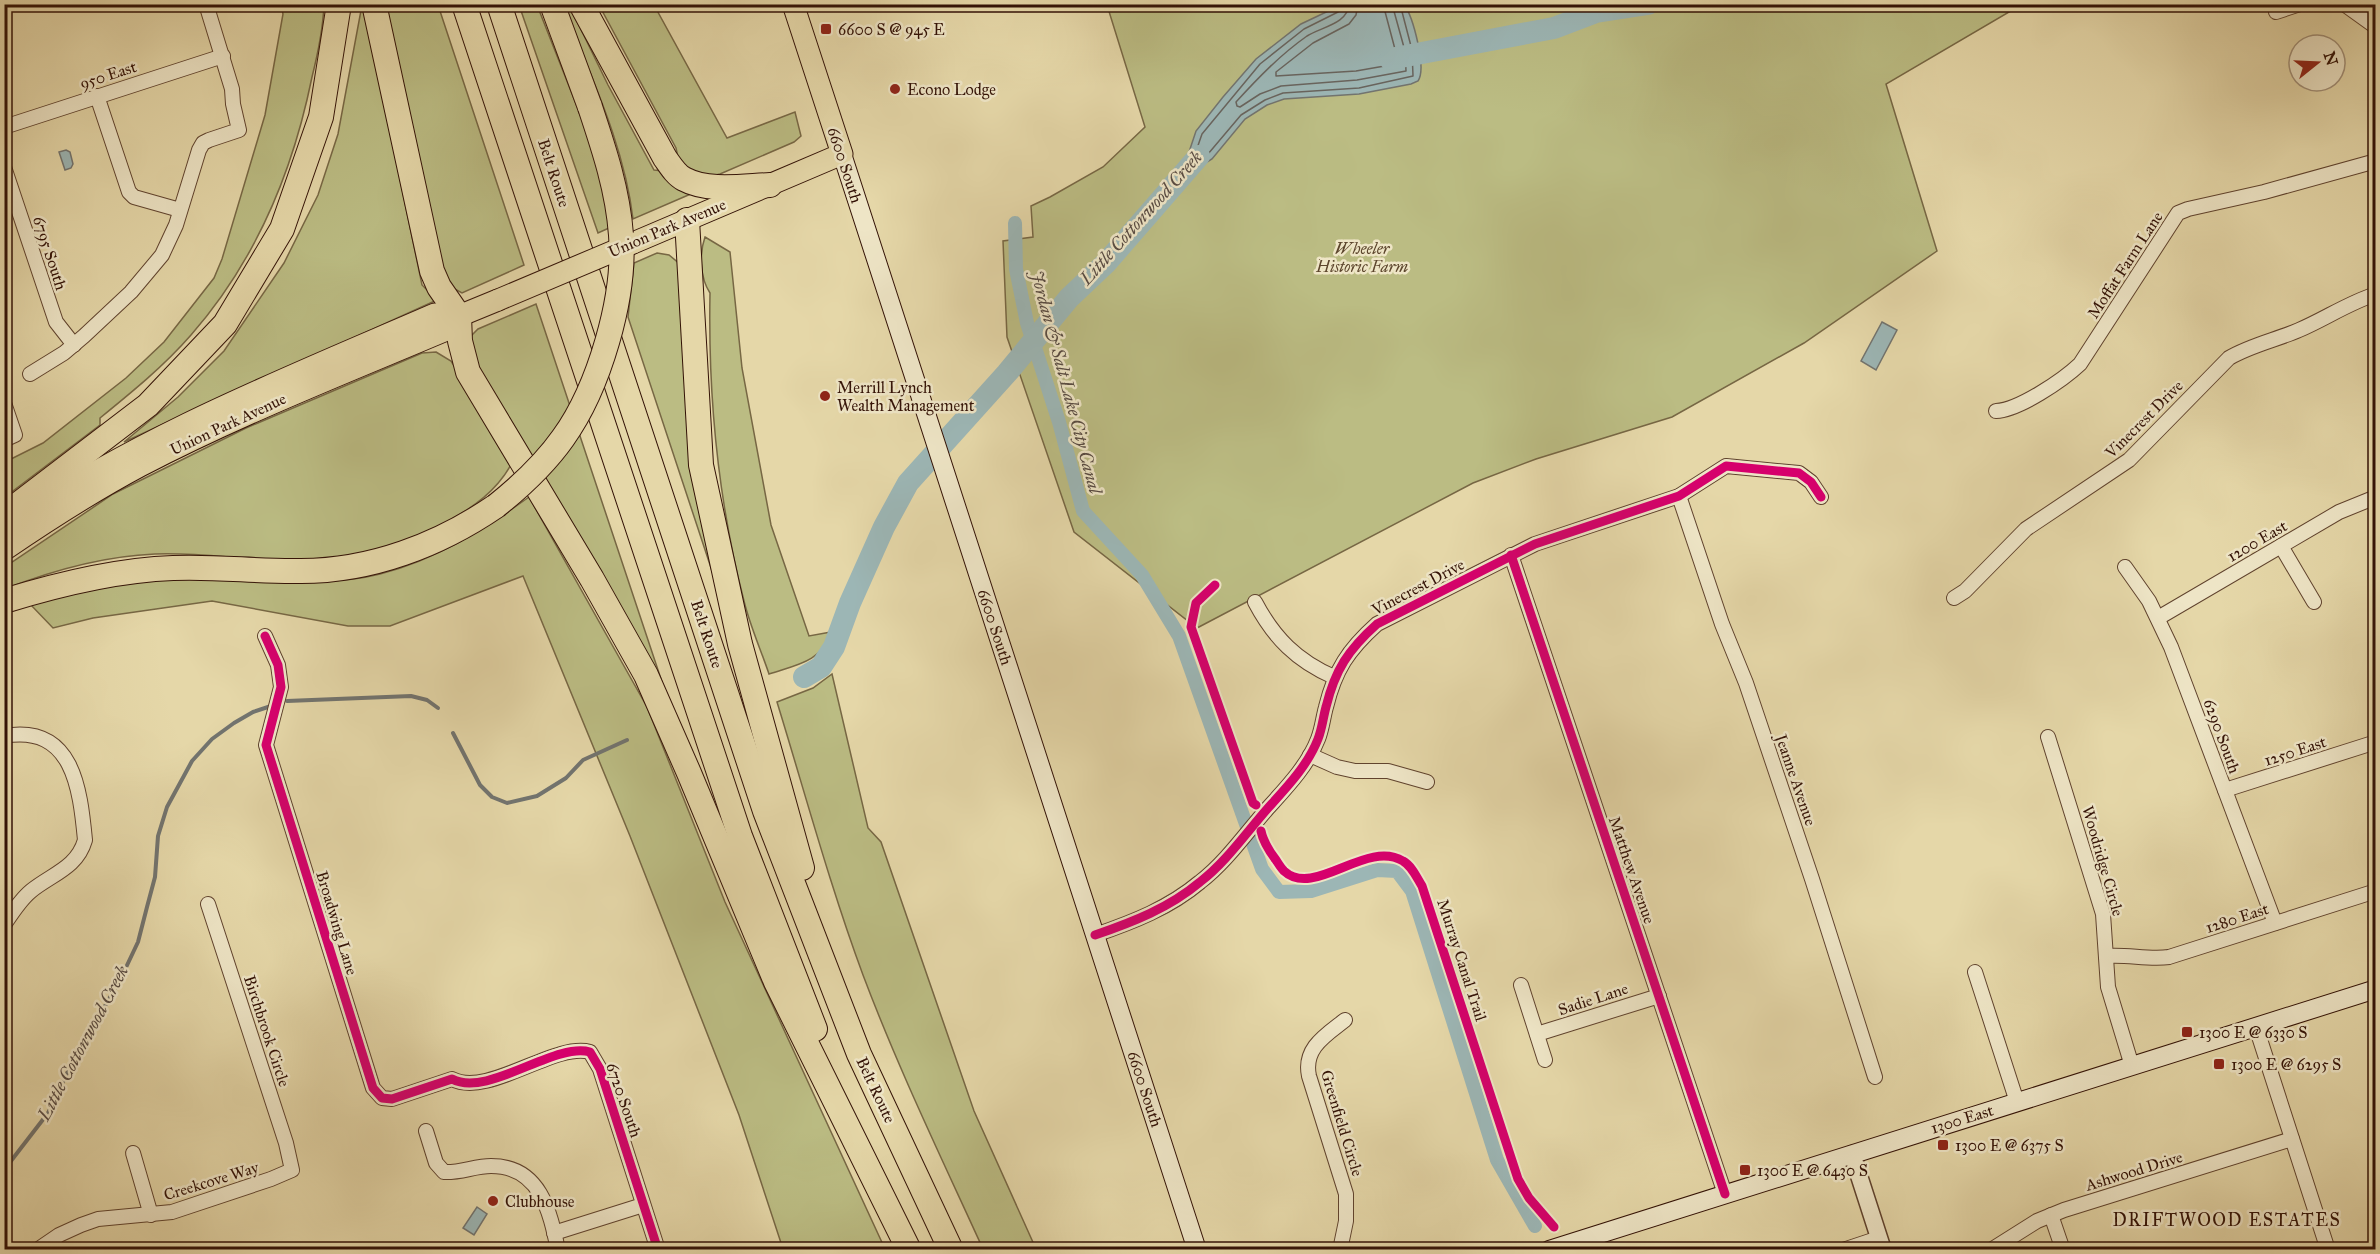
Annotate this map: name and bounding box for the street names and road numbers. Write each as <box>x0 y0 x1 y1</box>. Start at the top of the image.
street label: 950 East <box>77 57 139 93</box>
street label: 6600 South <box>824 125 866 206</box>
street label: Belt Route <box>534 136 574 210</box>
street label: Union Park Avenue <box>605 195 729 261</box>
street label: Moffat Farm Lane <box>2083 208 2167 322</box>
street label: 6795 South <box>29 214 71 293</box>
street label: Vinecrest Drive <box>2100 376 2187 463</box>
street label: Union Park Avenue <box>167 389 289 459</box>
street label: 1200 East <box>2224 516 2291 566</box>
street label: Vinecrest Drive <box>1368 554 1468 620</box>
street label: 6600 South <box>974 587 1016 668</box>
street label: Belt Route <box>687 597 727 671</box>
street label: 6290 South <box>2200 696 2244 776</box>
street label: Jeanne Avenue <box>1770 730 1821 829</box>
street label: 1250 East <box>2262 732 2329 770</box>
street label: Woodridge Circle <box>2077 804 2128 919</box>
street label: Matthew Avenue <box>1605 814 1659 926</box>
street label: Broadwing Lane <box>311 869 362 978</box>
street label: Murray Canal Trail <box>1433 897 1491 1024</box>
street label: 1280 East <box>2203 899 2271 937</box>
street label: Birchbrook Circle <box>240 973 294 1089</box>
street label: Sadie Lane <box>1556 979 1631 1019</box>
street label: 6600 South <box>1124 1049 1166 1130</box>
street label: Belt Route <box>852 1054 900 1126</box>
street label: 6720 South <box>602 1060 646 1140</box>
street label: Greenfield Circle <box>1317 1068 1367 1179</box>
street label: 1300 East <box>1928 1100 1996 1138</box>
street label: Ashwood Drive <box>2082 1147 2185 1195</box>
street label: Creekcove Way <box>161 1157 261 1204</box>

